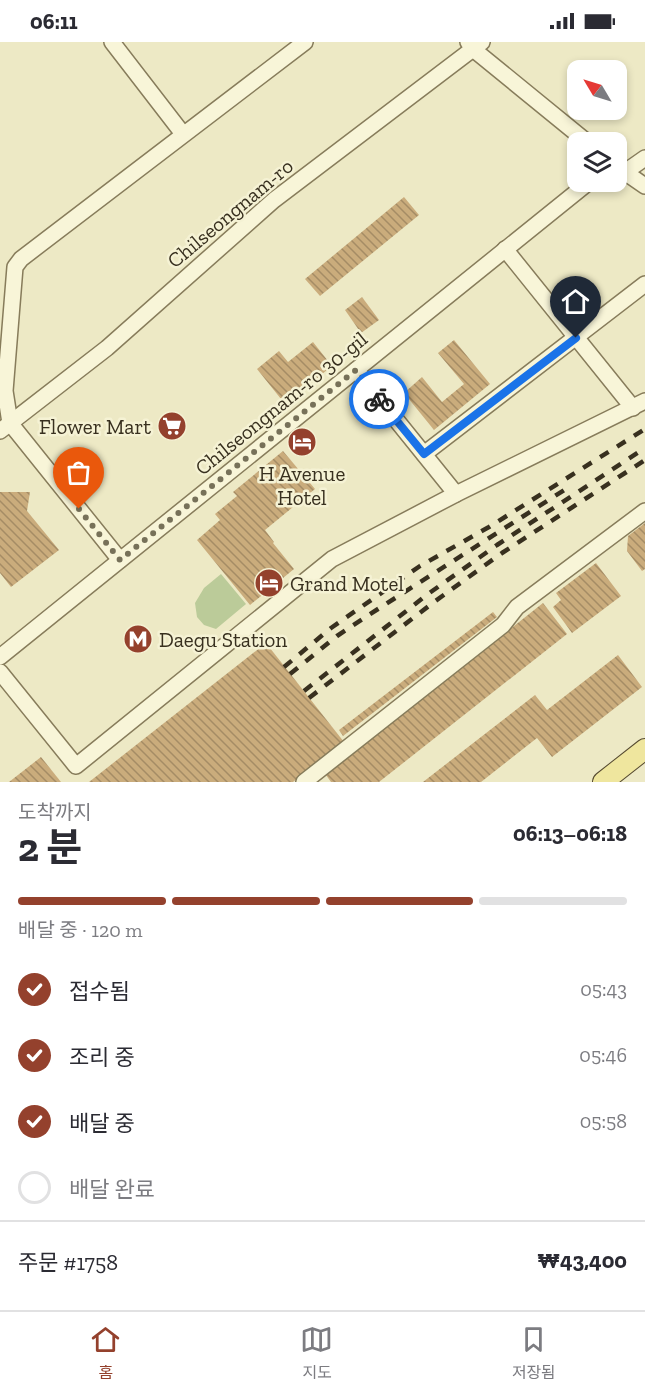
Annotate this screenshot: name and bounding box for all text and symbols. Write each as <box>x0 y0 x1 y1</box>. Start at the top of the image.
text: 06:11 <box>30 8 78 35</box>
north arrow <box>567 60 627 120</box>
map controls <box>567 60 627 192</box>
button: layers <box>567 132 627 192</box>
street label: Chilseongnam-ro <box>162 153 298 273</box>
pin <box>550 276 601 338</box>
icon: home <box>559 285 592 318</box>
street label: Chilseongnam-ro 30-gil <box>190 326 372 480</box>
courier <box>349 369 409 429</box>
icon: bike <box>363 383 396 416</box>
supermarket icon: Flower Mart <box>156 410 188 442</box>
place label: Flower Mart <box>39 414 151 439</box>
hotel icon: H Avenue Hotel <box>286 426 318 458</box>
pin <box>53 447 104 509</box>
icon: bag <box>62 456 95 489</box>
place label: H Avenue Hotel <box>259 461 345 510</box>
hotel icon: Grand Motel <box>253 567 285 599</box>
place label: Grand Motel <box>290 571 404 596</box>
metro station icon: Daegu Station <box>122 623 154 655</box>
place label: Daegu Station <box>159 627 287 652</box>
text: 도착까지 <box>18 800 92 824</box>
text: 06:13–06:18 <box>513 820 627 847</box>
text: 2 분 <box>18 824 82 871</box>
text: 배달 중 · 120 m <box>18 918 143 942</box>
icon: check <box>18 973 51 1006</box>
text: 05:43 <box>580 977 627 1001</box>
text: 접수됨 <box>69 978 130 1005</box>
icon: check <box>18 1039 51 1072</box>
text: 05:46 <box>579 1043 627 1067</box>
text: 조리 중 <box>69 1044 135 1071</box>
icon: check <box>18 1105 51 1138</box>
text: 05:58 <box>580 1109 627 1133</box>
text: 배달 중 <box>69 1110 135 1137</box>
text: 배달 완료 <box>69 1176 155 1203</box>
text: ₩43,400 <box>537 1247 627 1274</box>
text: 주문 #1758 <box>18 1249 118 1276</box>
tab: 홈 <box>89 1323 122 1383</box>
tab: 지도 <box>300 1323 333 1383</box>
tab: 저장됨 <box>512 1323 556 1383</box>

